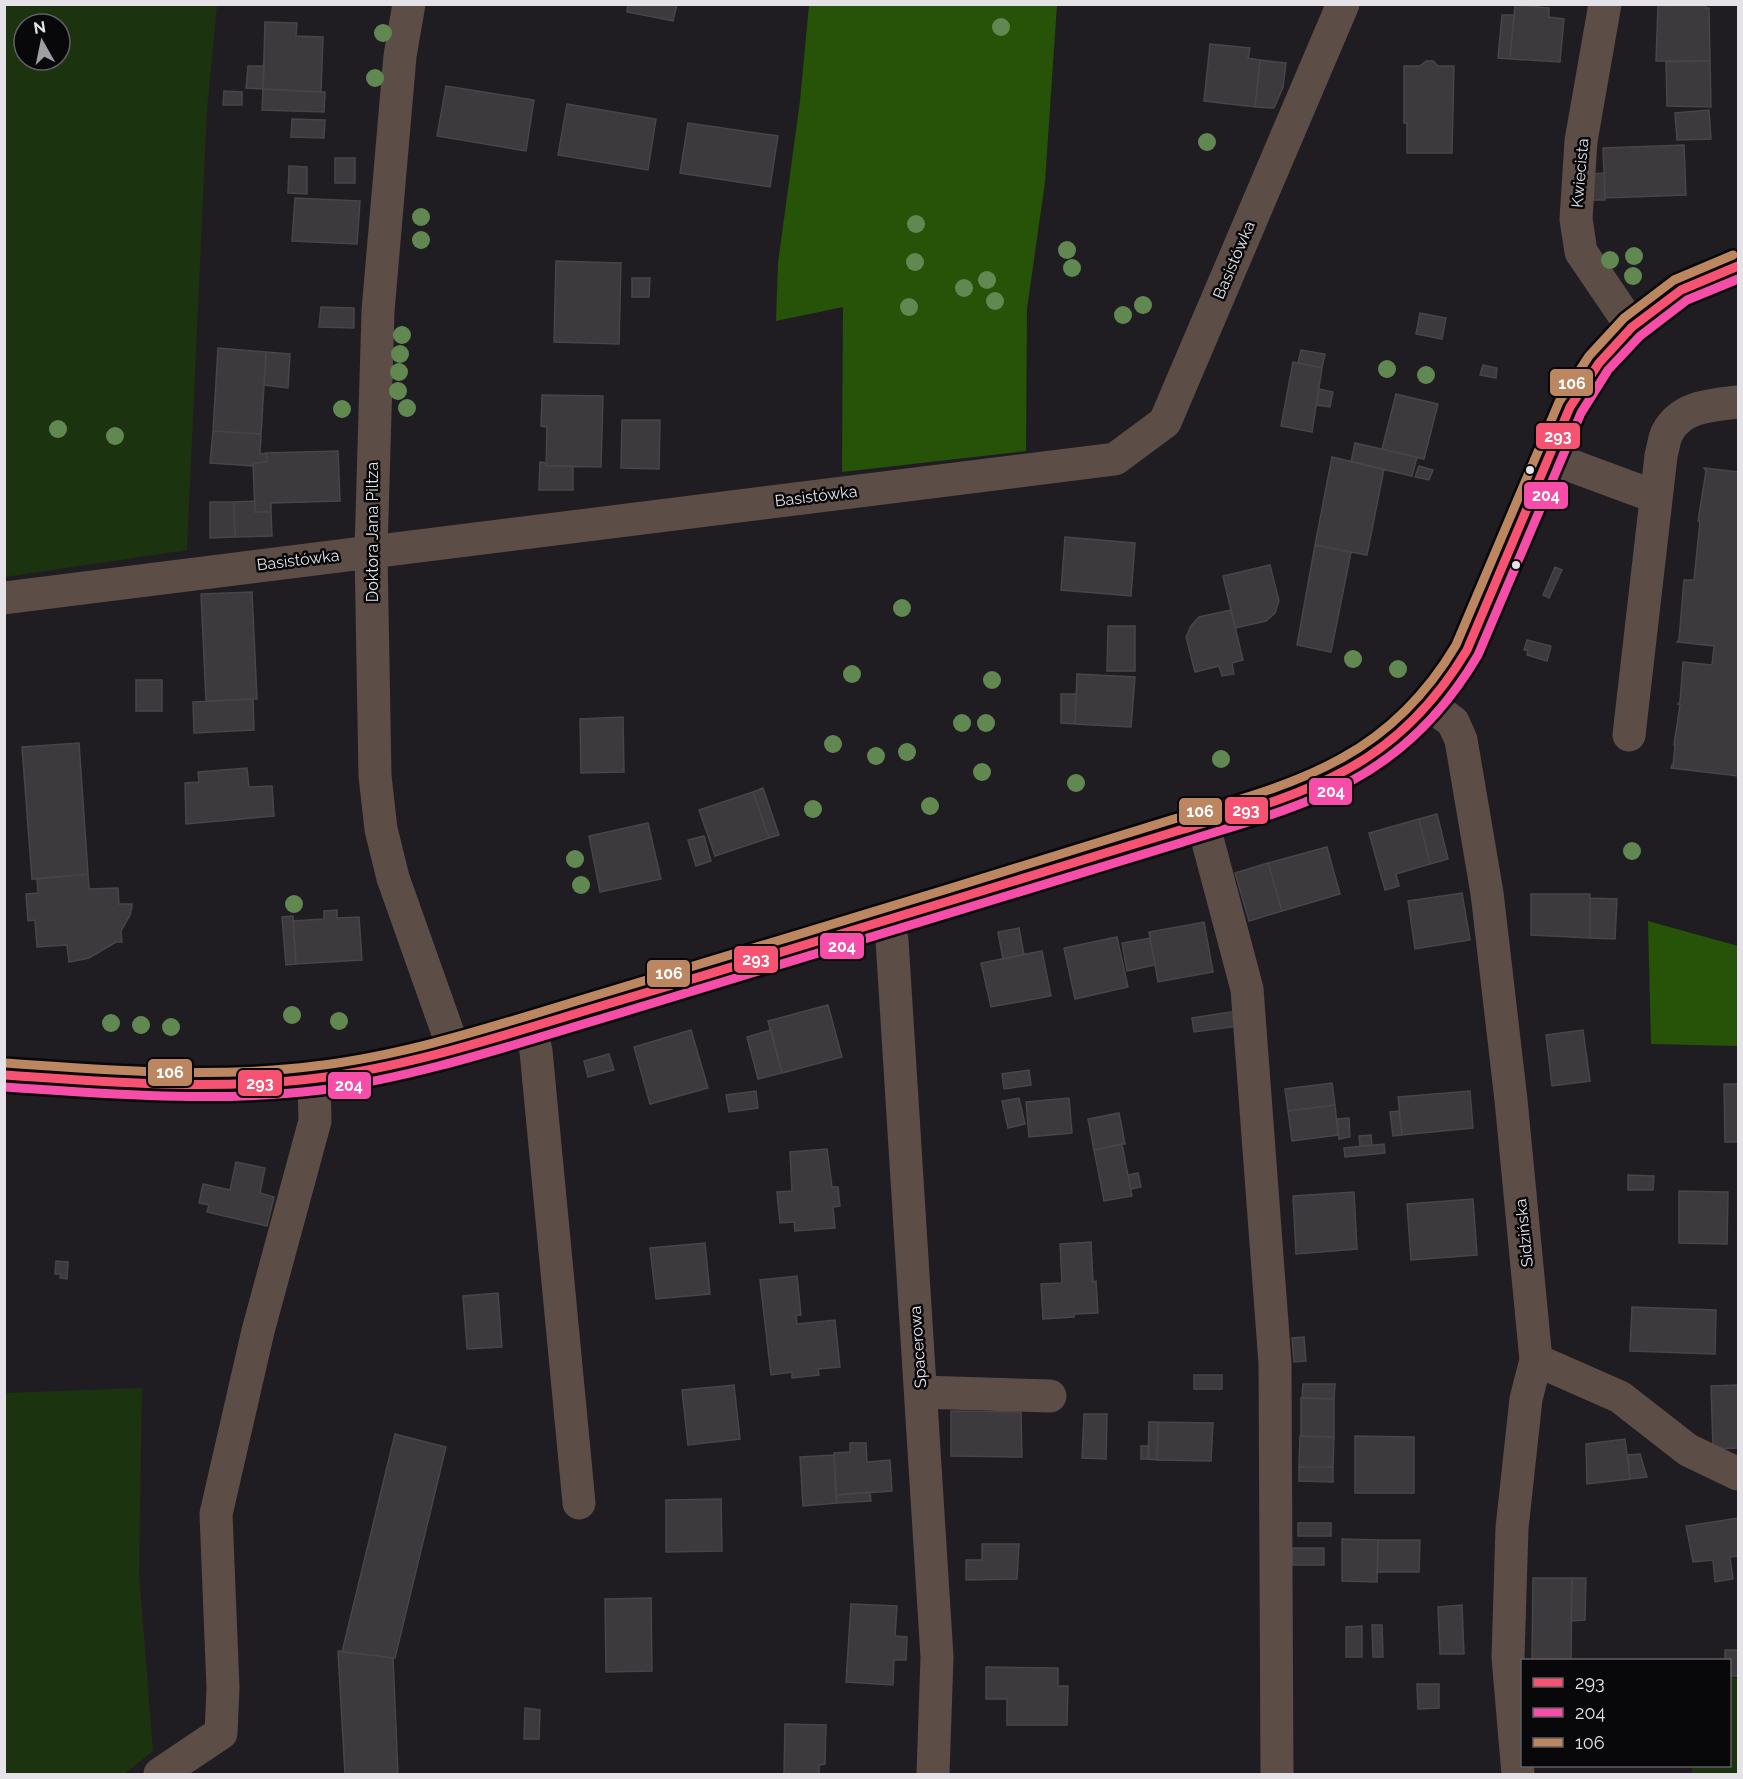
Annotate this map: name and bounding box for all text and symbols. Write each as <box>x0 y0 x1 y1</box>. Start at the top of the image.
north arrow <box>12 12 72 72</box>
text: N <box>32 17 47 38</box>
street label: Kwiecista <box>1567 137 1593 209</box>
street label: Basistówka <box>1209 218 1259 302</box>
line badge: 106 <box>1549 368 1594 397</box>
text: 106 <box>1558 374 1586 393</box>
line badge: 293 <box>1535 422 1581 450</box>
text: 293 <box>1544 427 1572 446</box>
street label: Doktora Jana Piltza <box>363 462 382 602</box>
unlabelled marker <box>1524 464 1536 476</box>
line badge: 204 <box>1523 481 1569 510</box>
street label: Basistówka <box>774 482 858 510</box>
text: 204 <box>1532 486 1560 505</box>
street label: Basistówka <box>256 546 340 574</box>
unlabelled marker <box>1510 559 1522 571</box>
line badge: 204 <box>1308 777 1353 806</box>
text: 204 <box>1317 782 1345 801</box>
line badge: 293 <box>1224 796 1269 825</box>
line badge: 106 <box>1178 797 1223 826</box>
text: 293 <box>1232 801 1260 820</box>
text: 106 <box>1186 802 1214 821</box>
line badge: 204 <box>819 932 865 960</box>
text: 204 <box>828 937 856 956</box>
line badge: 293 <box>733 945 779 974</box>
text: 293 <box>742 950 770 969</box>
line badge: 106 <box>646 959 691 988</box>
text: 106 <box>655 964 683 983</box>
line badge: 106 <box>147 1058 193 1087</box>
text: 106 <box>156 1063 184 1082</box>
line badge: 293 <box>237 1069 283 1097</box>
line badge: 204 <box>327 1071 372 1100</box>
text: 293 <box>246 1074 274 1093</box>
text: 204 <box>335 1076 363 1095</box>
street label: Sidzińska <box>1511 1198 1537 1268</box>
street label: Spacerowa <box>906 1305 930 1389</box>
legend <box>1521 1659 1731 1767</box>
text: 293 <box>1575 1672 1605 1693</box>
text: 204 <box>1575 1702 1605 1723</box>
text: 106 <box>1575 1732 1605 1753</box>

